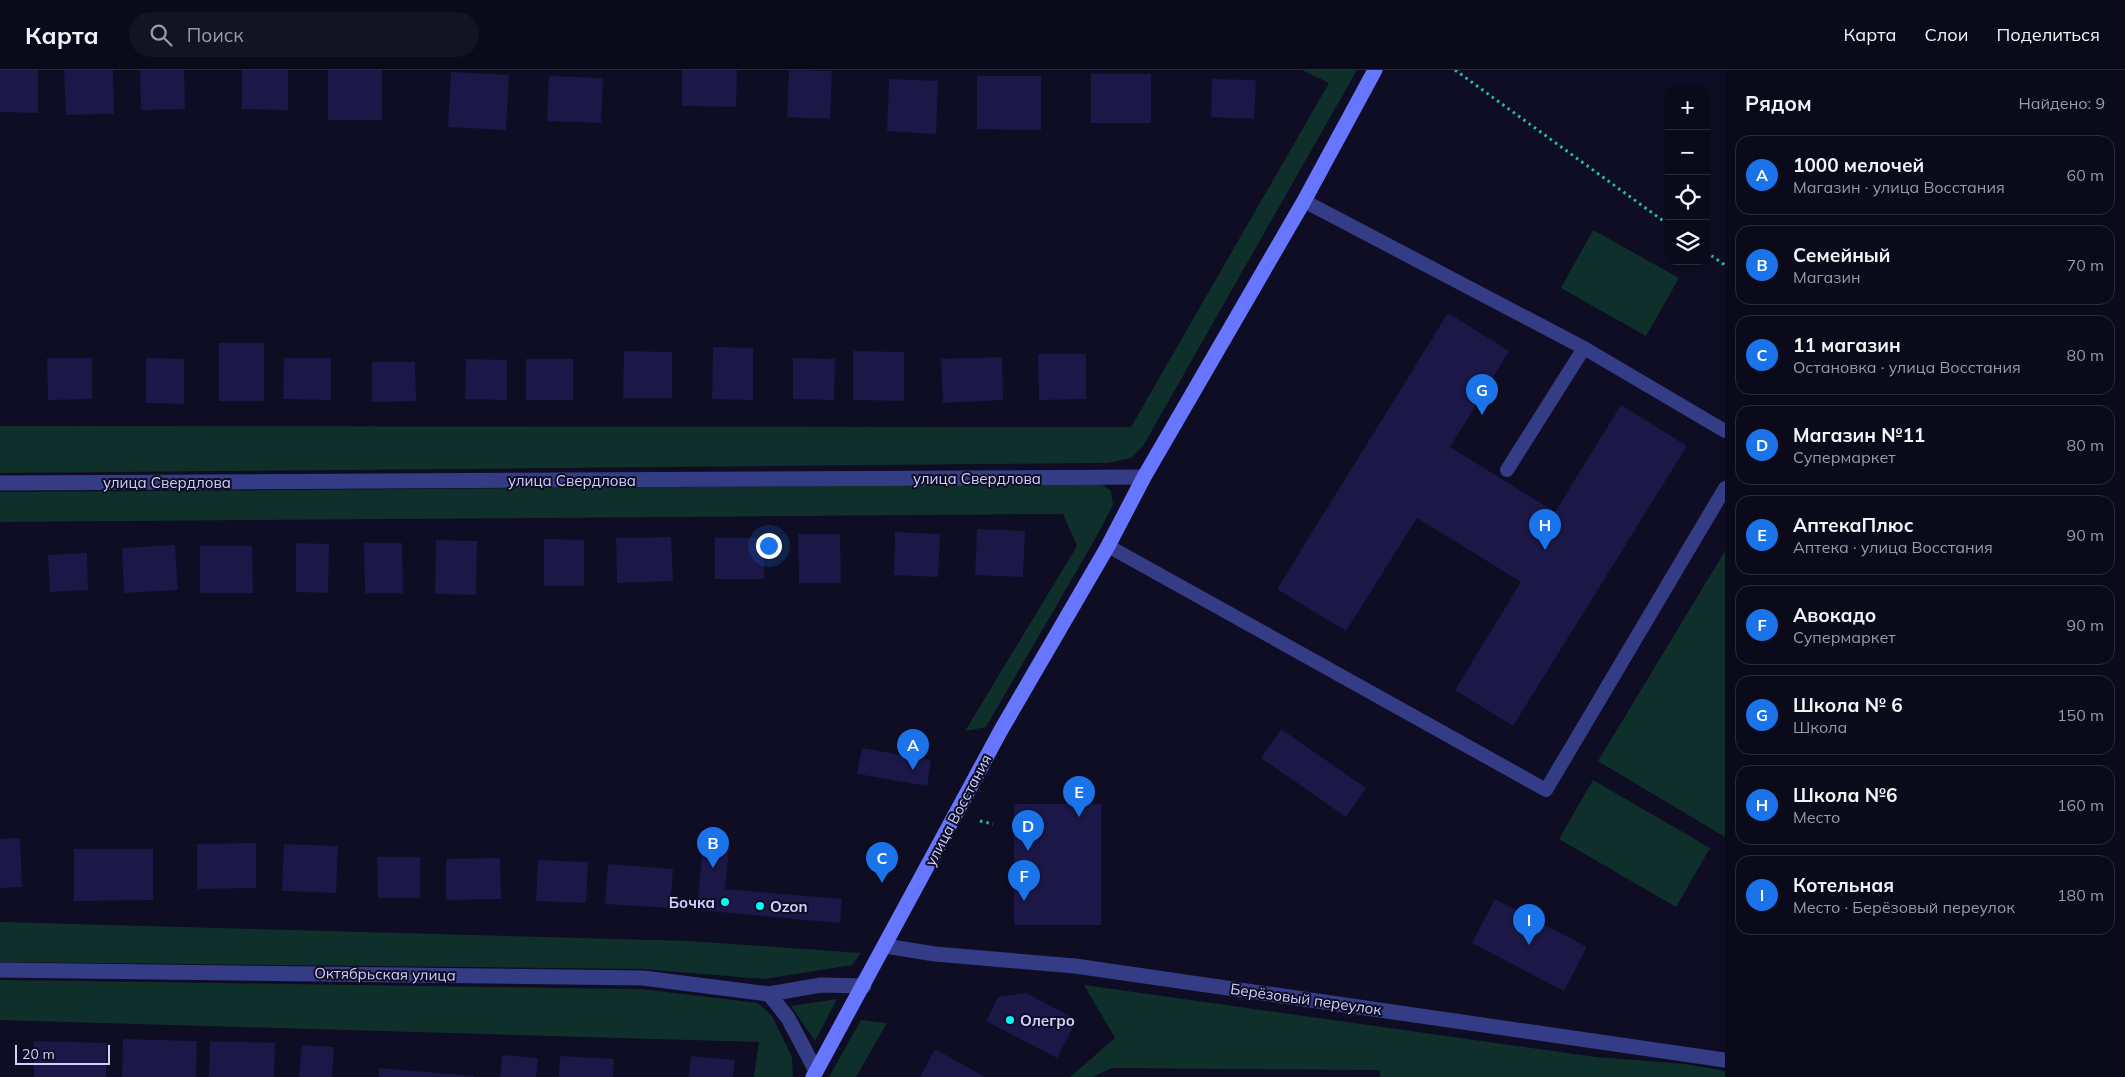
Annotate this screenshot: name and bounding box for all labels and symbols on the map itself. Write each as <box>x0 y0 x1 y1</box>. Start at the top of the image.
pin: G <box>1466 374 1498 415</box>
street label: улица Свердлова <box>913 469 1041 488</box>
street label: улица Свердлова <box>508 471 636 490</box>
street label: улица Свердлова <box>103 473 231 492</box>
pin: H <box>1529 509 1561 550</box>
your location <box>756 533 782 559</box>
pin: A <box>897 729 929 770</box>
street label: улица Восстания <box>921 751 995 869</box>
pin: E <box>1063 776 1095 817</box>
pin: D <box>1012 810 1044 851</box>
pin: B <box>697 827 729 868</box>
pin: C <box>866 842 898 883</box>
pin: F <box>1008 860 1040 901</box>
place label: Бочка <box>669 893 715 912</box>
marker: Бочка <box>719 896 731 908</box>
place label: Ozon <box>770 897 807 916</box>
marker: Ozon <box>754 900 766 912</box>
pin: I <box>1513 904 1545 945</box>
street label: Октябрьская улица <box>314 963 456 985</box>
street label: Берёзовый переулок <box>1229 979 1384 1019</box>
place label: Олегро <box>1020 1011 1075 1030</box>
marker: Олегро <box>1004 1014 1016 1026</box>
scale bar <box>15 1042 110 1065</box>

